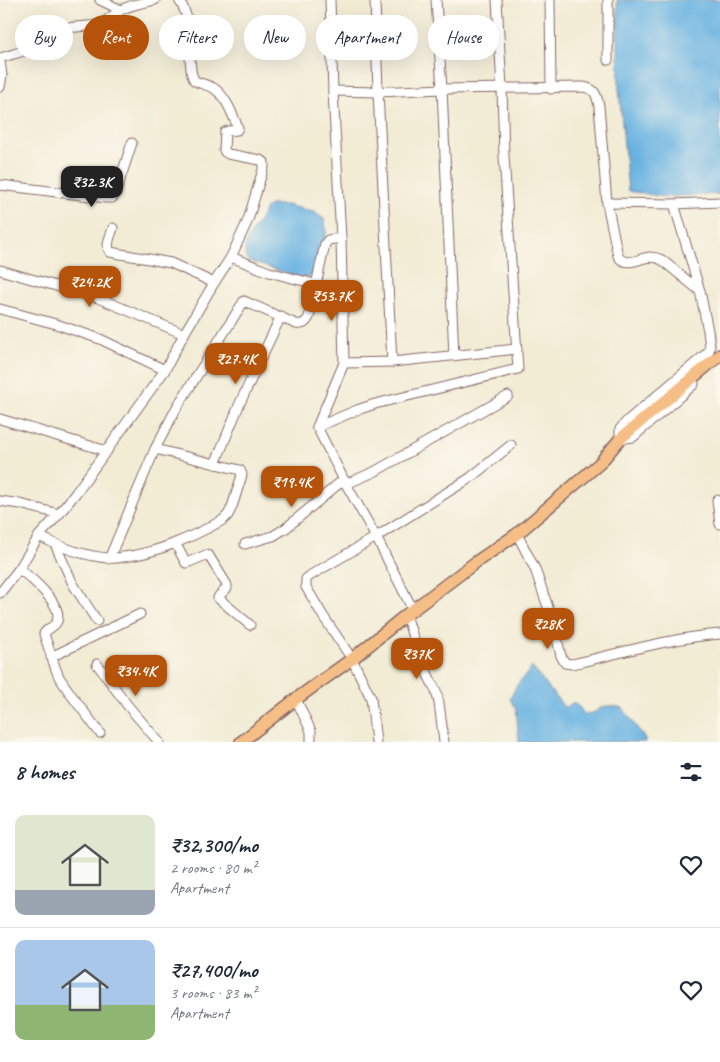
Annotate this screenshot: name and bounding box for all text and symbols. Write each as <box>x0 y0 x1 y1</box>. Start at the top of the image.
chip: Buy <box>15 15 73 60</box>
chip: Rent <box>83 15 149 60</box>
chip: Filters <box>159 15 234 60</box>
chip: New <box>244 15 306 60</box>
chip: Apartment <box>316 15 418 60</box>
chip: House <box>428 15 499 60</box>
pin: ₹32.3K <box>51 166 133 208</box>
text: ₹32.3K <box>72 172 112 192</box>
pin: ₹24.2K <box>49 266 131 308</box>
text: ₹24.2K <box>70 272 110 292</box>
pin: ₹53.7K <box>291 280 373 322</box>
text: ₹53.7K <box>312 286 352 306</box>
pin: ₹27.4K <box>195 342 277 385</box>
text: ₹27.4K <box>216 349 256 369</box>
pin: ₹19.4K <box>251 466 333 508</box>
text: ₹19.4K <box>272 472 312 492</box>
pin: ₹28K <box>518 608 578 650</box>
text: ₹28K <box>533 614 563 634</box>
pin: ₹37K <box>387 638 447 680</box>
text: ₹37K <box>402 644 432 664</box>
pin: ₹34.4K <box>95 654 177 697</box>
text: ₹34.4K <box>116 661 156 681</box>
icon: filters <box>677 758 705 786</box>
text: 8 homes <box>15 759 74 785</box>
text: ₹32,300/mo <box>170 832 258 858</box>
icon: home <box>55 835 115 895</box>
icon: heart <box>677 851 705 879</box>
text: 2 rooms · 80 m² <box>170 858 256 878</box>
text: Apartment <box>170 878 229 898</box>
text: ₹27,400/mo <box>170 957 258 983</box>
icon: home <box>55 960 115 1020</box>
icon: heart <box>677 976 705 1004</box>
text: 3 rooms · 83 m² <box>170 983 256 1003</box>
text: Apartment <box>170 1003 229 1023</box>

